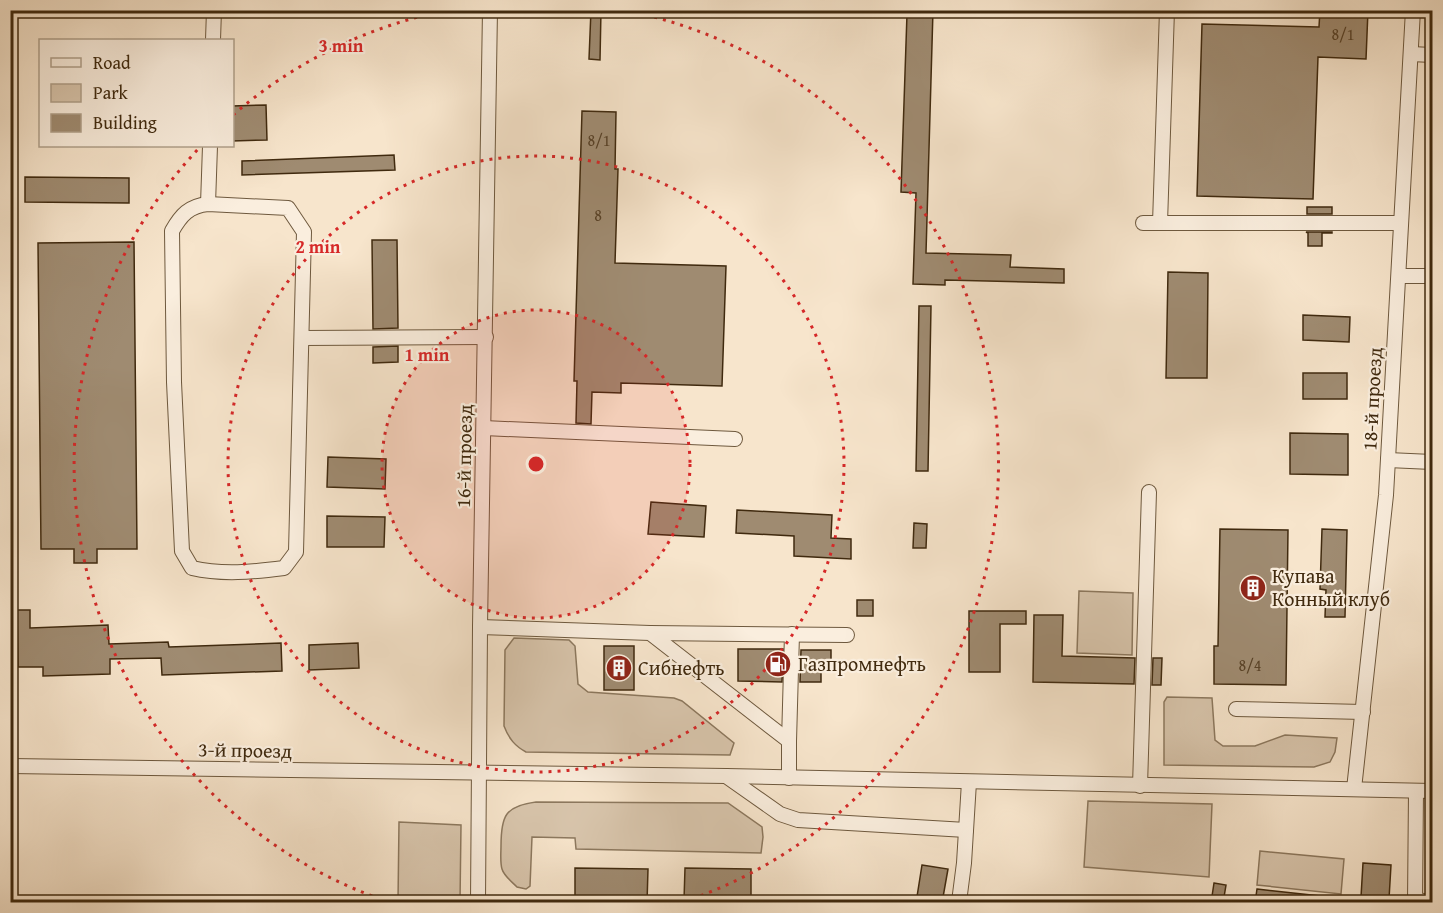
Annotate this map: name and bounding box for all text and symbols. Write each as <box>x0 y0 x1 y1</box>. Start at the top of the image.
house number: 8/1 <box>1332 22 1354 46</box>
text: 3 min <box>319 32 364 59</box>
legend <box>39 39 234 147</box>
text: Road <box>93 49 131 76</box>
text: Park <box>93 79 129 106</box>
text: Building <box>93 109 157 136</box>
house number: 8/1 <box>588 128 610 152</box>
house number: 8 <box>594 203 602 227</box>
text: 2 min <box>296 233 341 260</box>
text: 1 min <box>405 341 450 368</box>
street label: 18-й проезд <box>1354 346 1389 451</box>
street label: 16-й проезд <box>448 404 479 508</box>
centre of rings <box>526 454 546 474</box>
place label: Купава Конный клуб <box>1272 561 1390 613</box>
building icon: Купава Конный клуб <box>1238 573 1268 603</box>
fuel station icon: Газпромнефть <box>763 649 793 679</box>
place label: Газпромнефть <box>798 649 926 678</box>
building icon: Сибнефть <box>604 653 634 683</box>
place label: Сибнефть <box>638 653 725 682</box>
house number: 8/4 <box>1239 653 1262 677</box>
street label: 3-й проезд <box>198 734 292 765</box>

